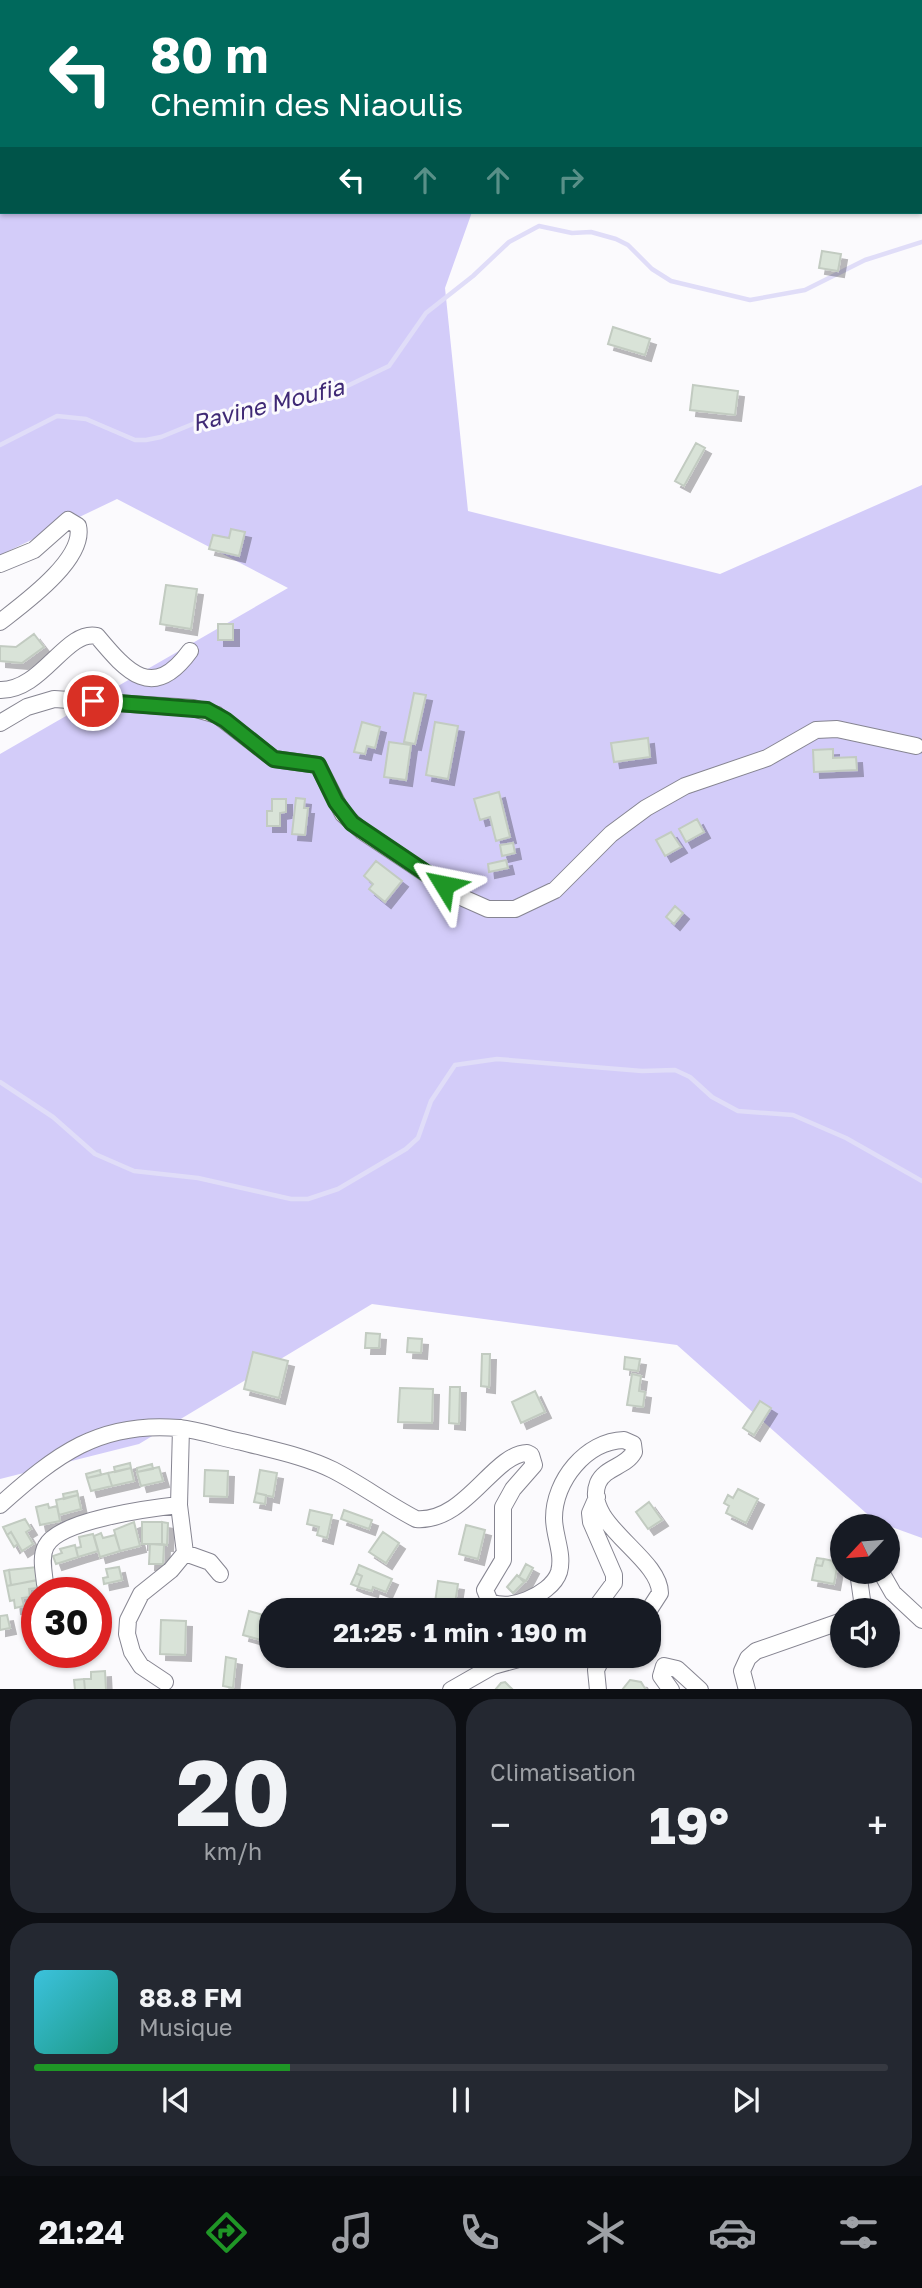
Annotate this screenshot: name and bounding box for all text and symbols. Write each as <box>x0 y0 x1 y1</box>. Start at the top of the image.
text: 80 m <box>150 25 268 84</box>
icon: left <box>35 28 126 119</box>
text: Chemin des Niaoulis <box>150 85 463 123</box>
icon: left <box>333 161 371 199</box>
icon: ahead <box>406 161 444 199</box>
icon: ahead <box>479 161 517 199</box>
icon: right <box>552 161 590 199</box>
water label: Ravine Moufia <box>189 371 347 436</box>
pin <box>63 671 123 731</box>
icon: arrive <box>74 682 112 720</box>
position arrow <box>407 848 481 922</box>
north arrow <box>830 1514 900 1584</box>
map controls <box>830 1514 900 1668</box>
speed limit sign: 30 <box>21 1577 112 1668</box>
button: sound <box>830 1598 900 1668</box>
text: 21:25 · 1 min · 190 m <box>333 1617 587 1648</box>
text: 20 <box>176 1737 290 1846</box>
text: Climatisation <box>490 1758 636 1786</box>
text: 19° <box>649 1793 729 1855</box>
text: − <box>490 1802 511 1847</box>
text: + <box>867 1802 888 1847</box>
text: km/h <box>204 1837 262 1865</box>
text: 88.8 FM <box>139 1982 242 2013</box>
text: Musique <box>139 2013 232 2041</box>
icon: previous <box>157 2081 195 2119</box>
icon: pause <box>442 2081 480 2119</box>
icon: next <box>727 2081 765 2119</box>
icon: directions <box>202 2208 251 2257</box>
icon: music <box>328 2208 377 2257</box>
icon: phone <box>455 2208 504 2257</box>
icon: climate <box>581 2208 630 2257</box>
icon: car <box>708 2208 757 2257</box>
icon: filters <box>834 2208 883 2257</box>
text: 21:24 <box>39 2213 124 2251</box>

